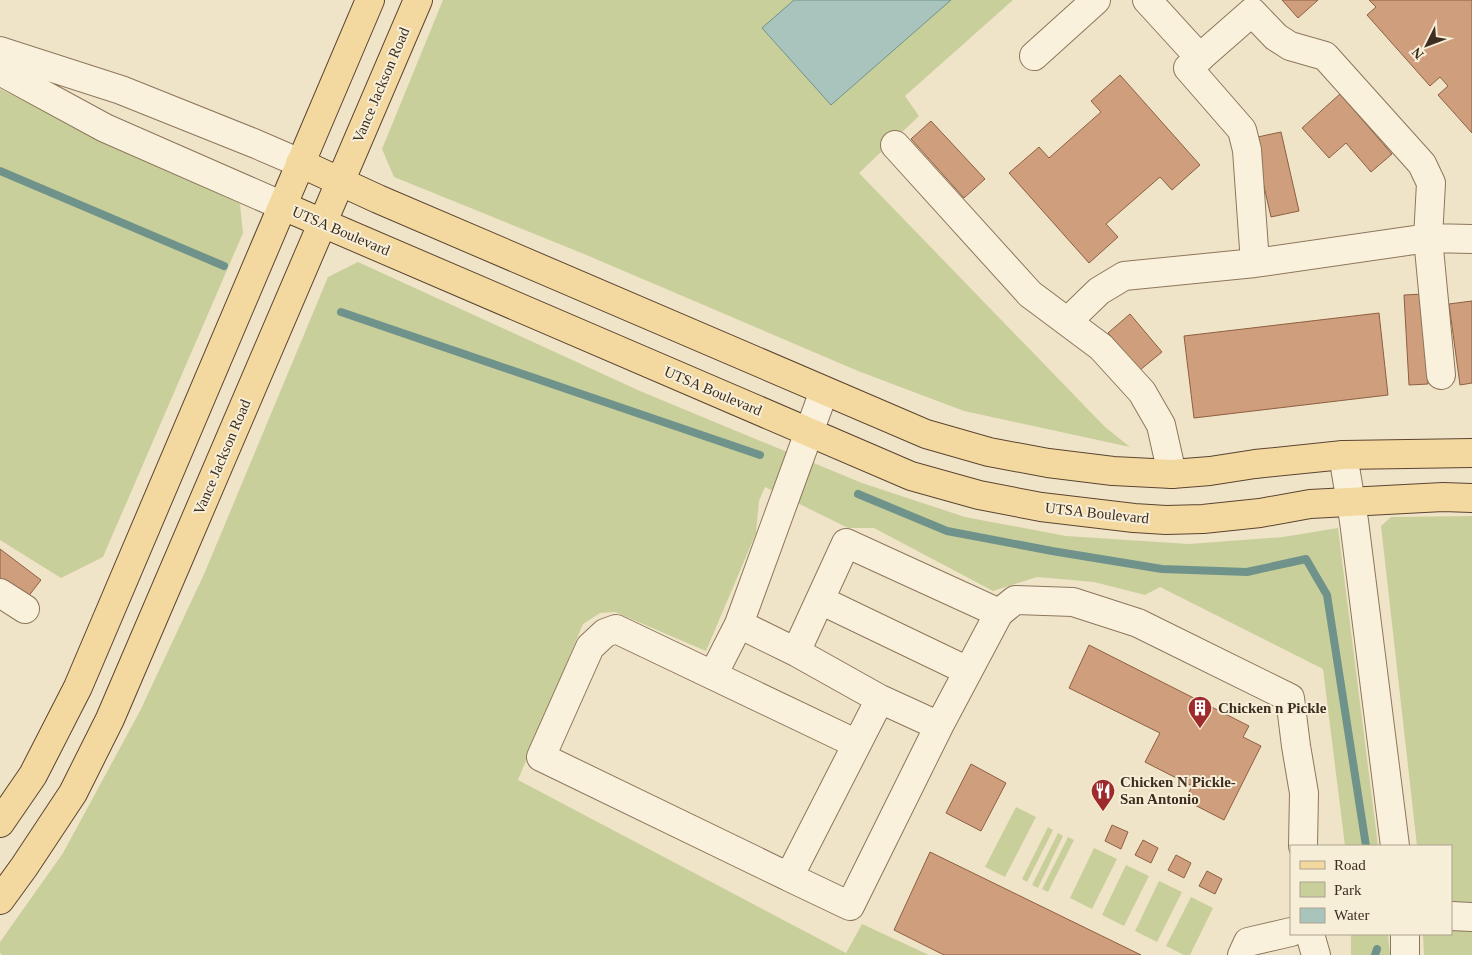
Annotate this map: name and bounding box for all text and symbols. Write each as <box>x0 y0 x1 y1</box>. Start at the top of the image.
north arrow <box>1402 20 1452 70</box>
street label: Vance Jackson Road <box>350 25 413 145</box>
text: N <box>1409 45 1427 62</box>
street label: UTSA Boulevard <box>290 203 393 259</box>
street label: UTSA Boulevard <box>662 363 765 419</box>
street label: Vance Jackson Road <box>191 397 254 517</box>
street label: UTSA Boulevard <box>1044 500 1150 526</box>
building icon: Chicken n Pickle <box>1187 695 1213 729</box>
place label: Chicken n Pickle <box>1218 700 1327 716</box>
place label: Chicken N Pickle- San Antonio <box>1120 774 1236 807</box>
restaurant icon: Chicken N Pickle- San Antonio <box>1090 778 1116 812</box>
legend <box>1290 845 1452 935</box>
text: Road <box>1334 857 1366 873</box>
text: Park <box>1334 882 1362 898</box>
text: Water <box>1334 907 1369 923</box>

